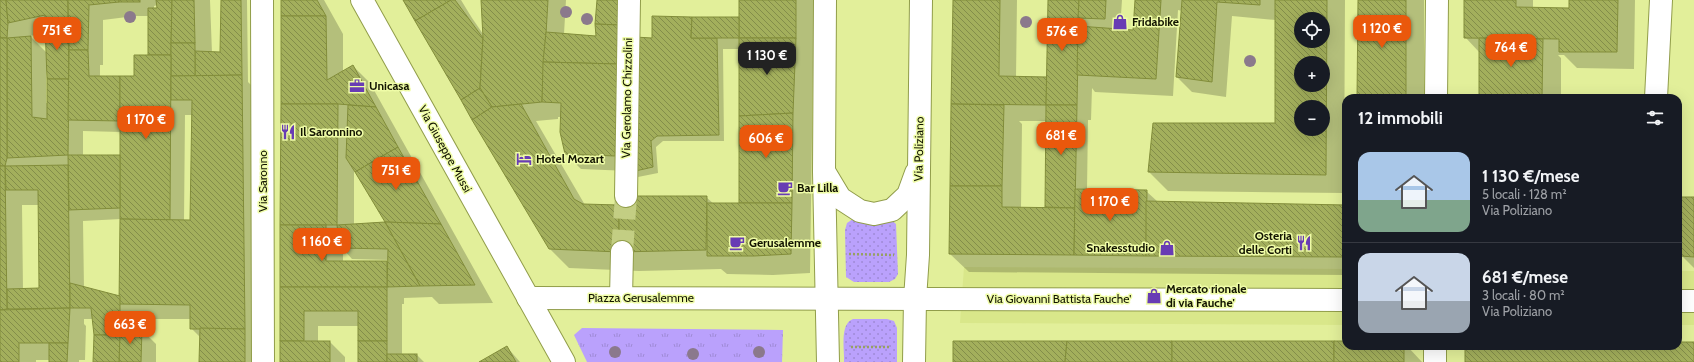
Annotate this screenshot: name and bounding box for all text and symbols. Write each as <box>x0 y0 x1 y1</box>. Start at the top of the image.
map controls <box>1294 12 1330 136</box>
button: locate <box>1294 12 1330 48</box>
shop icon: Fridabike <box>1111 13 1129 31</box>
place label: Fridabike <box>1132 14 1179 29</box>
pin: 1 120 € <box>1345 15 1419 49</box>
pin: 751 € <box>29 17 85 51</box>
pin: 576 € <box>1034 18 1090 52</box>
text: 1 120 € <box>1362 20 1402 36</box>
text: 751 € <box>42 22 72 38</box>
text: 576 € <box>1046 23 1078 39</box>
pin: 764 € <box>1483 34 1539 68</box>
street label: Via Gerolamo Chizzolini <box>618 38 635 158</box>
text: 764 € <box>1495 39 1527 55</box>
pin: 1 130 € <box>730 42 804 76</box>
text: 1 130 € <box>747 47 787 63</box>
button: + <box>1294 56 1330 92</box>
office icon: Unicasa <box>348 77 366 95</box>
place label: Unicasa <box>369 78 409 93</box>
button: − <box>1294 100 1330 136</box>
street label: Via Giuseppe Mussi <box>415 103 476 195</box>
pin: 1 170 € <box>109 106 183 140</box>
icon: filters <box>1644 107 1666 129</box>
text: 12 immobili <box>1358 108 1443 128</box>
text: 1 170 € <box>126 111 166 127</box>
street label: Via Poliziano <box>910 116 927 182</box>
pin: 681 € <box>1033 122 1089 156</box>
restaurant icon: Il Saronnino <box>279 123 297 141</box>
place label: Il Saronnino <box>300 124 363 139</box>
pin: 606 € <box>738 125 794 159</box>
text: 681 € <box>1045 127 1077 143</box>
text: 606 € <box>748 130 784 146</box>
street label: Via Saronno <box>255 150 270 212</box>
hotel icon: Hotel Mozart <box>515 150 533 168</box>
place label: Hotel Mozart <box>536 151 604 166</box>
pin: 751 € <box>368 157 424 191</box>
text: 751 € <box>381 162 411 178</box>
text: 1 130 €/mese <box>1482 166 1579 186</box>
icon: home <box>1390 168 1438 216</box>
cafe icon: Bar Lilla <box>776 179 794 197</box>
place label: Bar Lilla <box>797 180 838 195</box>
text: 5 locali · 128 m² <box>1482 186 1567 202</box>
pin: 1 170 € <box>1073 188 1147 222</box>
text: 1 170 € <box>1090 193 1130 209</box>
text: Via Poliziano <box>1482 202 1552 218</box>
pin: 1 160 € <box>285 228 359 262</box>
place label: Osteria delle Corti <box>1239 228 1292 257</box>
text: 1 160 € <box>302 233 342 249</box>
cafe icon: Gerusalemme <box>728 234 746 252</box>
restaurant icon: Osteria delle Corti <box>1295 234 1313 252</box>
place label: Gerusalemme <box>749 235 821 250</box>
shop icon: Snakesstudio <box>1158 239 1176 257</box>
place label: Snakesstudio <box>1086 240 1155 255</box>
text: 681 €/mese <box>1482 267 1568 287</box>
icon: home <box>1390 269 1438 317</box>
place label: Mercato rionale di via Fauche' <box>1166 281 1246 310</box>
shop icon: Mercato rionale di via Fauche' <box>1145 287 1163 305</box>
text: 3 locali · 80 m² <box>1482 287 1565 303</box>
street label: Piazza Gerusalemme <box>588 290 694 305</box>
street label: Via Giovanni Battista Fauche' <box>987 291 1131 306</box>
text: Via Poliziano <box>1482 303 1552 319</box>
pin: 663 € <box>102 311 158 345</box>
text: 663 € <box>114 316 146 332</box>

